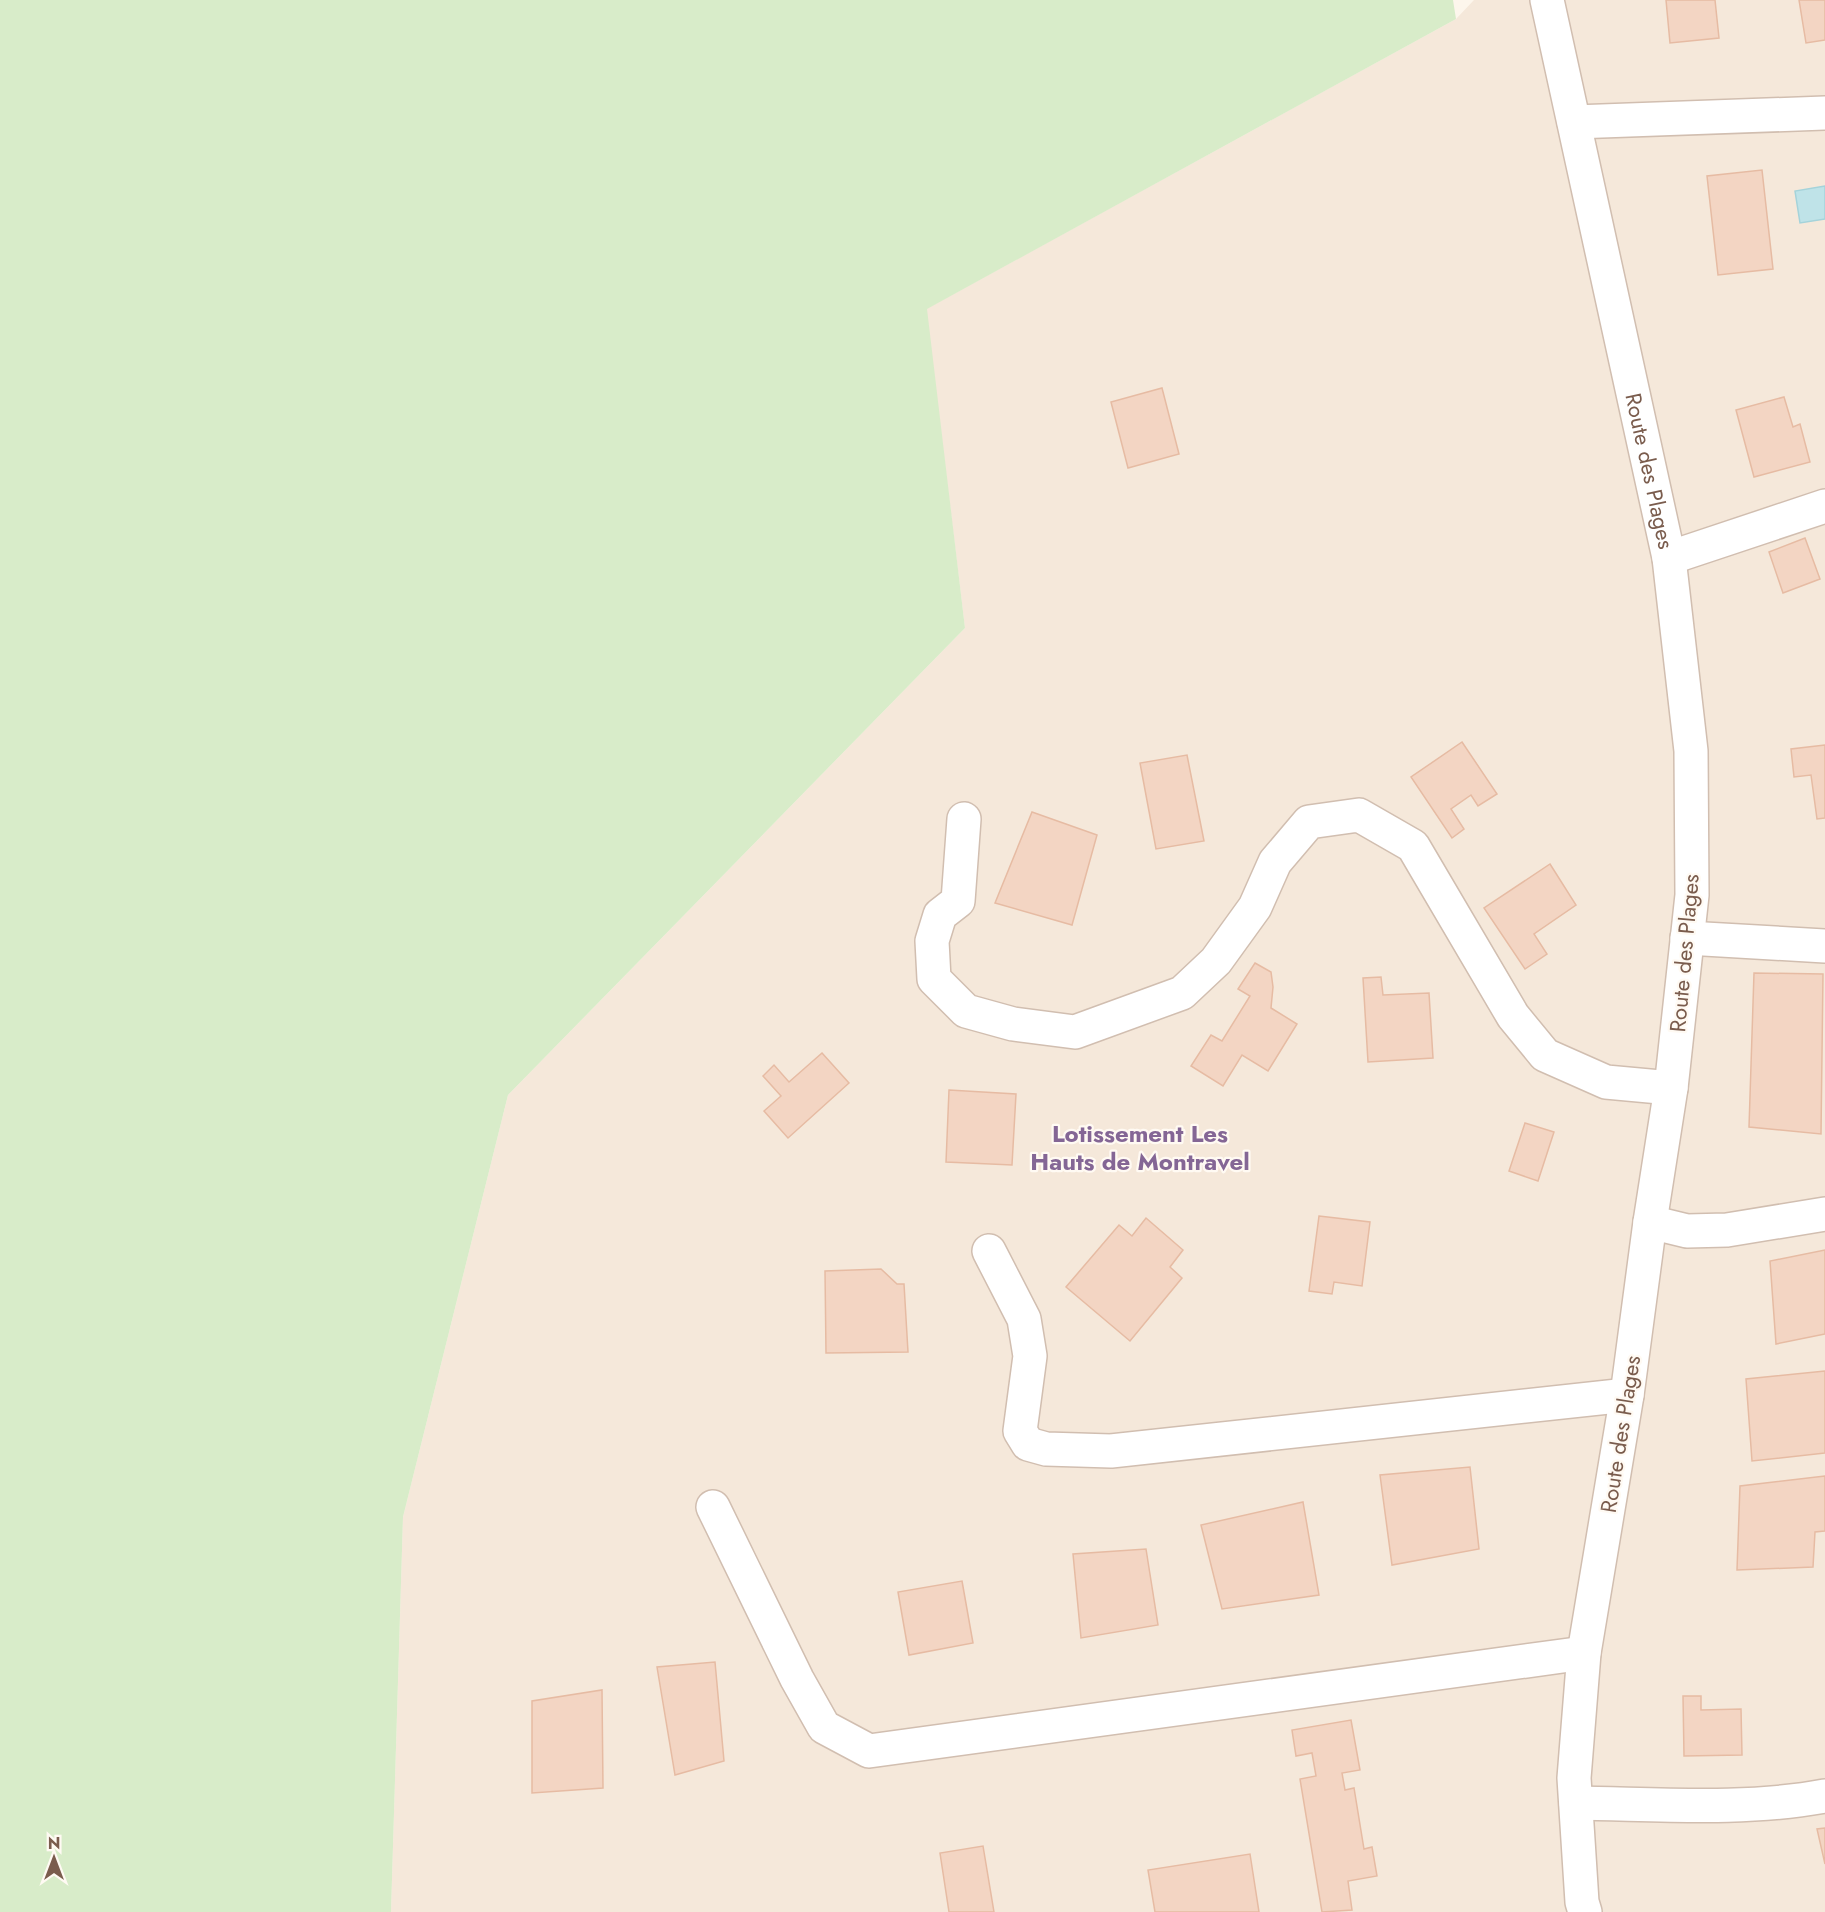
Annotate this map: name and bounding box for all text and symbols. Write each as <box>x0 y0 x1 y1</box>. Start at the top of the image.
street label: Route des Plages <box>1617 390 1683 552</box>
street label: Route des Plages <box>1661 872 1707 1034</box>
district label: Lotissement Les Hauts de Montravel <box>1030 1116 1250 1179</box>
street label: Route des Plages <box>1592 1353 1648 1515</box>
north arrow <box>24 1828 84 1888</box>
text: N <box>48 1832 60 1855</box>

